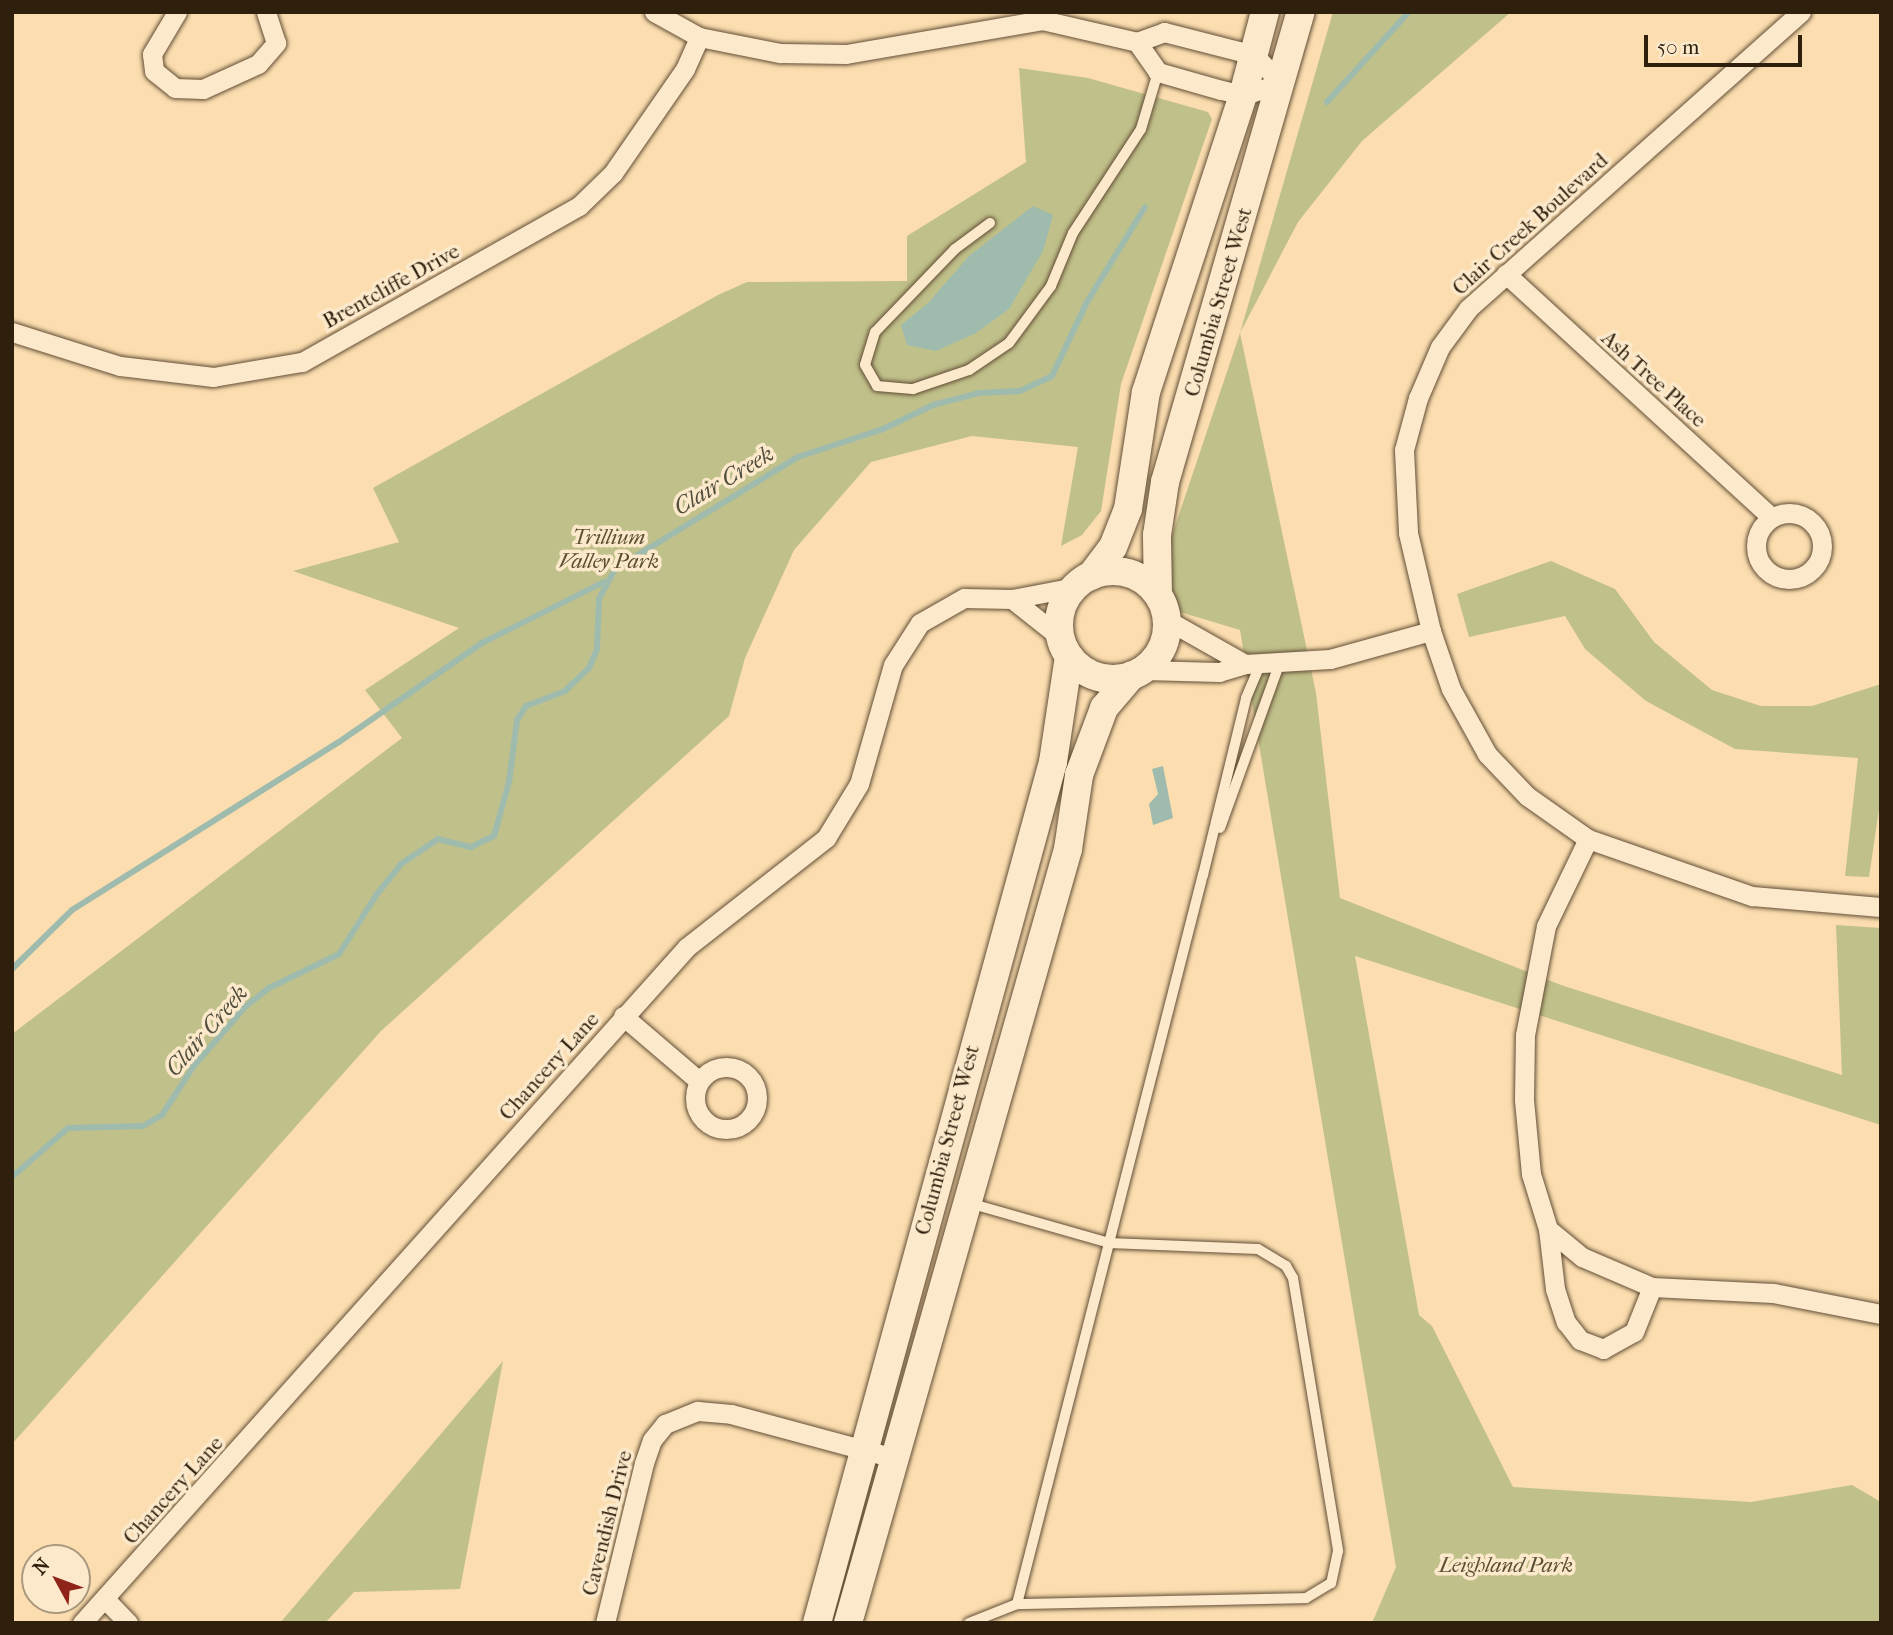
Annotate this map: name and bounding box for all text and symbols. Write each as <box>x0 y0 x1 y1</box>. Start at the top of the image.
scale bar <box>1648 21 1806 65</box>
text: 50 m <box>1657 35 1700 59</box>
street label: Clair Creek Boulevard <box>1447 148 1613 300</box>
street label: Columbia Street West <box>1179 205 1257 399</box>
street label: Brentcliffe Drive <box>318 238 464 334</box>
street label: Ash Tree Place <box>1596 325 1712 433</box>
water label: Clair Creek <box>669 440 779 522</box>
park label: Trillium Valley Park <box>559 524 659 574</box>
water label: Clair Creek <box>160 980 254 1082</box>
street label: Chancery Lane <box>494 1007 604 1125</box>
street label: Columbia Street West <box>910 1042 984 1238</box>
street label: Chancery Lane <box>118 1431 228 1549</box>
street label: Cavendish Drive <box>577 1448 637 1598</box>
north arrow <box>21 1544 91 1614</box>
park label: Leighland Park <box>1439 1552 1573 1578</box>
text: N <box>29 1554 55 1579</box>

